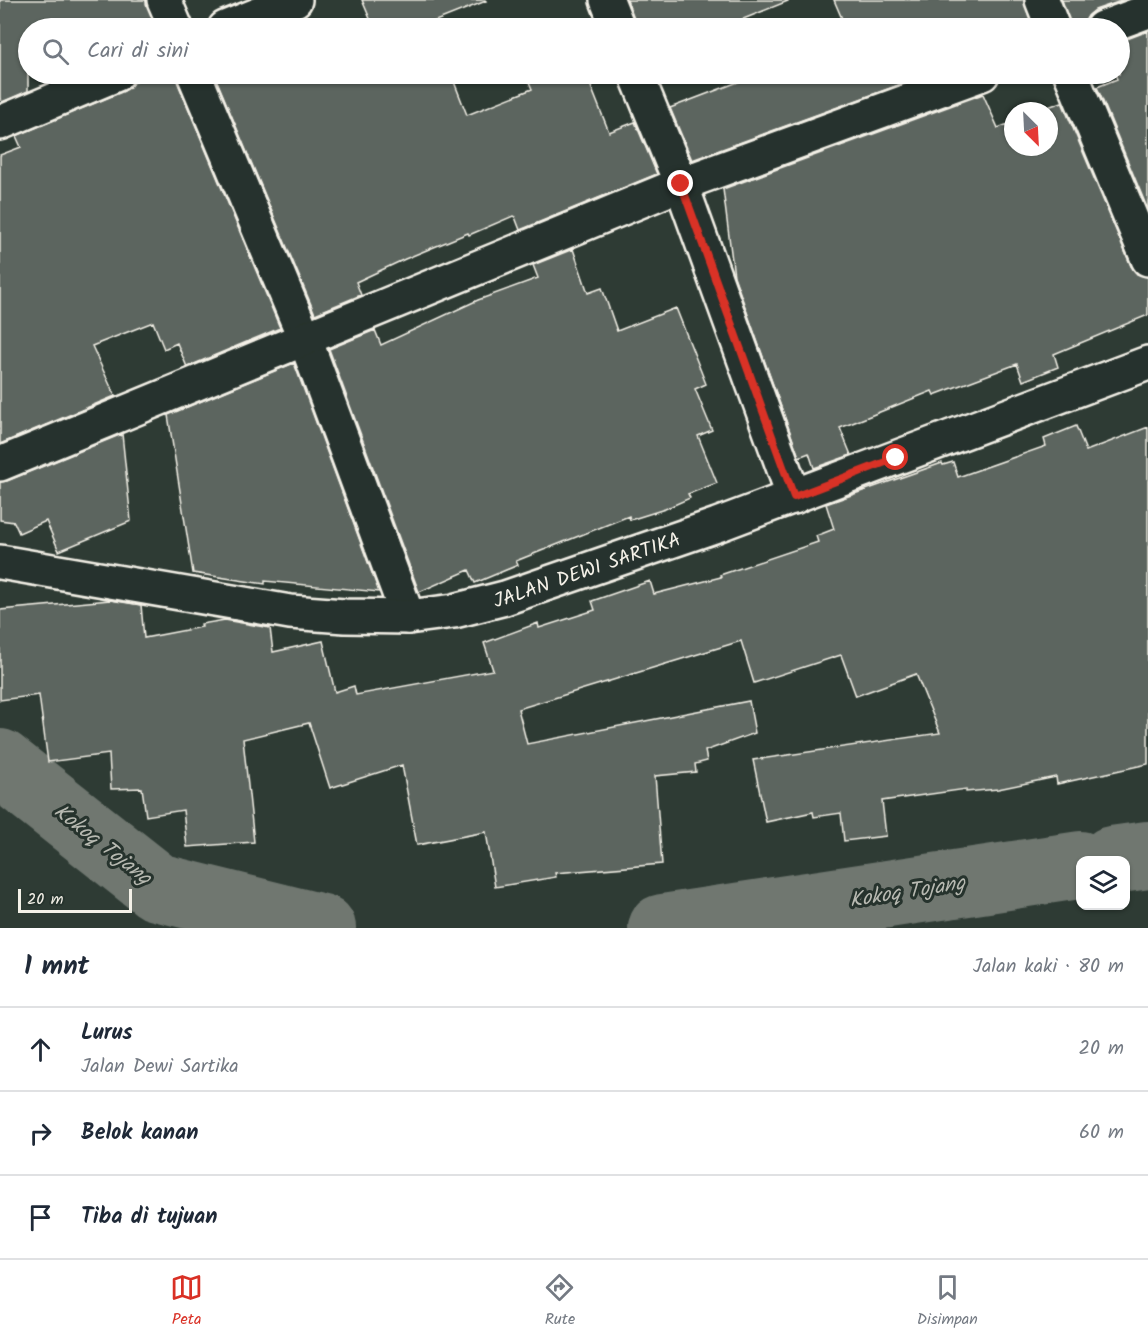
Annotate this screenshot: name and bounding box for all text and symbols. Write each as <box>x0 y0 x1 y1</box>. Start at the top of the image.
search box <box>18 18 1130 84</box>
text: Cari di sini <box>87 34 188 69</box>
icon: search <box>39 35 72 68</box>
north arrow <box>1004 102 1058 156</box>
route end <box>667 170 693 196</box>
route start <box>882 444 908 470</box>
street label: JALAN DEWI SARTIKA <box>490 525 685 618</box>
water label: Kokoq Tojang <box>46 796 159 895</box>
map controls <box>1076 856 1130 910</box>
button: layers <box>1076 856 1130 910</box>
water label: Kokoq Tojang <box>847 867 968 918</box>
scale bar <box>18 886 132 914</box>
text: 20 m <box>27 887 63 912</box>
text: 1 mnt <box>24 946 89 988</box>
text: Jalan kaki · 80 m <box>973 951 1124 983</box>
text: Lurus <box>81 1016 133 1051</box>
icon: ahead <box>24 1033 57 1066</box>
text: 20 m <box>1078 1033 1124 1065</box>
text: Jalan Dewi Sartika <box>81 1051 239 1083</box>
text: Belok kanan <box>81 1116 198 1151</box>
icon: right <box>24 1117 57 1150</box>
text: 60 m <box>1079 1117 1124 1149</box>
text: Tiba di tujuan <box>81 1200 217 1235</box>
icon: arrive <box>24 1201 57 1234</box>
tab: Peta <box>170 1271 203 1332</box>
tab: Rute <box>543 1271 576 1332</box>
tab: Disimpan <box>917 1271 978 1332</box>

